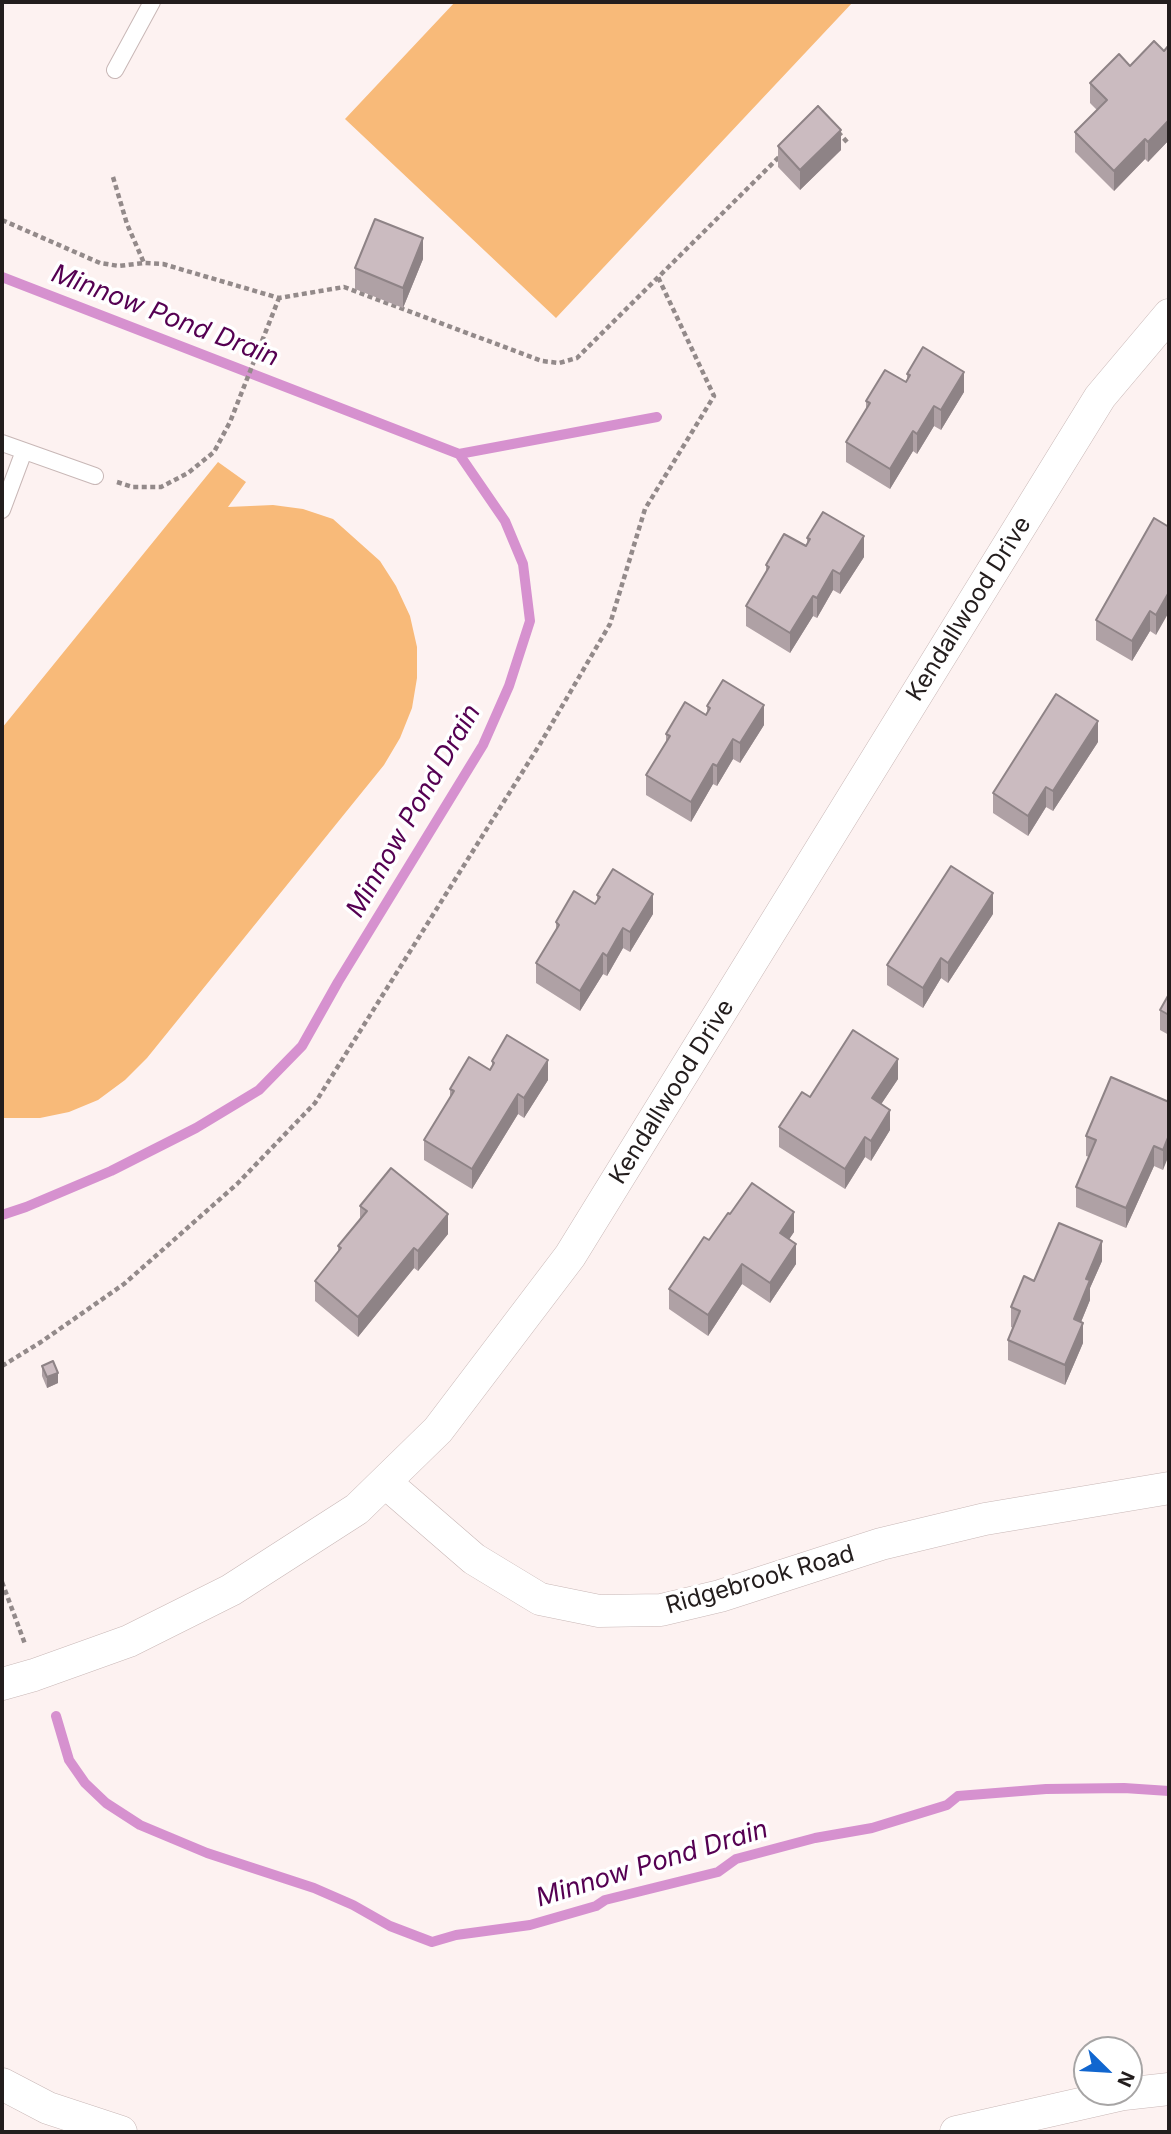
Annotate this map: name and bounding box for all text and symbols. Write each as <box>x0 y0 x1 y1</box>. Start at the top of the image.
water label: Minnow Pond Drain <box>47 258 283 374</box>
street label: Kendallwood Drive <box>901 511 1037 707</box>
water label: Minnow Pond Drain <box>340 699 488 923</box>
street label: Kendallwood Drive <box>604 994 740 1190</box>
street label: Ridgebrook Road <box>663 1539 857 1621</box>
water label: Minnow Pond Drain <box>532 1814 772 1914</box>
north arrow <box>1073 2036 1143 2106</box>
text: N <box>1112 2068 1139 2090</box>

